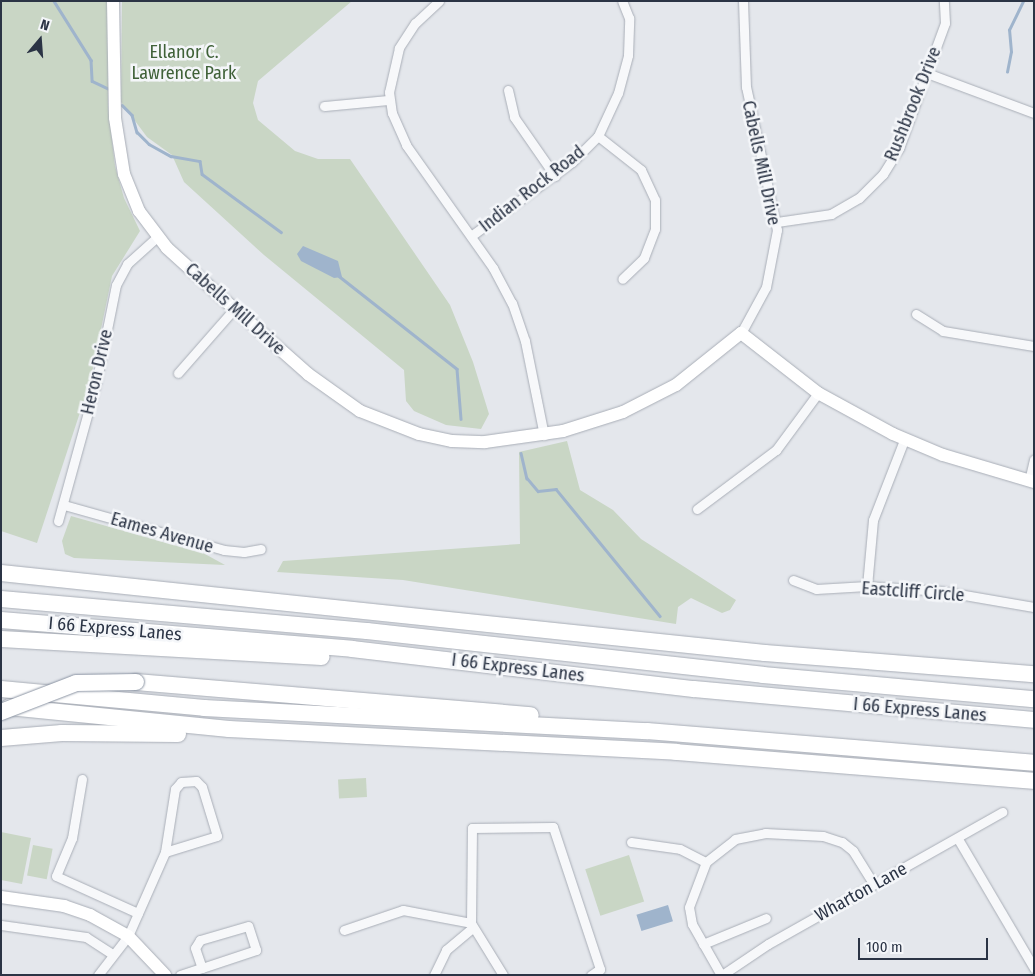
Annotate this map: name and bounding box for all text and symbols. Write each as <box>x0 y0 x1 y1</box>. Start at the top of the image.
north arrow <box>15 15 65 65</box>
text: N <box>38 16 51 35</box>
park label: Ellanor C. Lawrence Park <box>132 42 236 84</box>
street label: Rushbrook Drive <box>880 44 946 164</box>
street label: Cabells Mill Drive <box>737 99 785 227</box>
street label: Indian Rock Road <box>475 141 589 237</box>
street label: Cabells Mill Drive <box>181 259 289 359</box>
street label: Heron Drive <box>77 327 117 417</box>
street label: Eames Avenue <box>108 508 216 558</box>
street label: Eastcliff Circle <box>861 578 965 606</box>
street label: I 66 Express Lanes <box>47 612 183 646</box>
street label: I 66 Express Lanes <box>450 649 586 687</box>
street label: I 66 Express Lanes <box>852 693 988 727</box>
street label: Wharton Lane <box>811 858 911 926</box>
scale bar <box>860 928 990 960</box>
text: 100 m <box>866 938 903 956</box>

